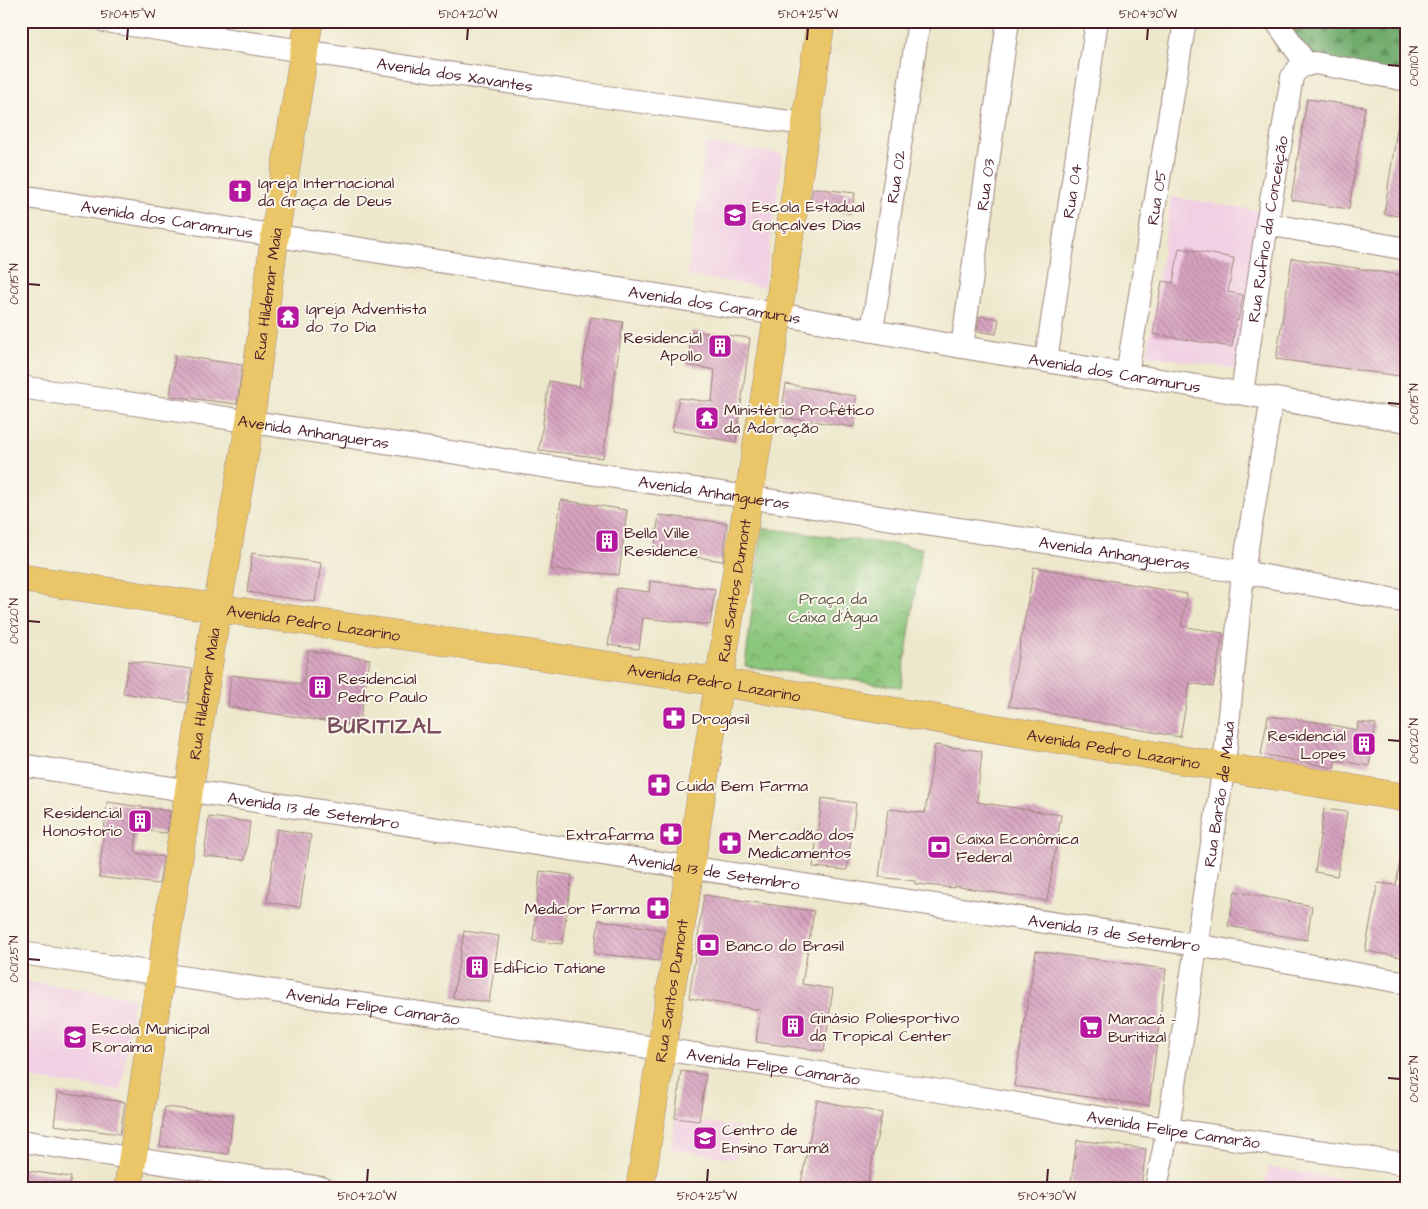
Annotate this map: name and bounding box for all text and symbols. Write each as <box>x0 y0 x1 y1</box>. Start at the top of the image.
text: 51°04'15"W <box>101 6 156 23</box>
text: 51°04'20"W <box>439 6 498 23</box>
text: 51°04'25"W <box>778 6 839 23</box>
text: 51°04'30"W <box>1119 6 1178 23</box>
text: 0°01'10"N <box>1406 45 1423 86</box>
street label: Avenida dos Xavantes <box>375 52 534 98</box>
street label: Rua Rufino da Conceição <box>1243 134 1294 324</box>
street label: Rua 02 <box>882 149 911 205</box>
street label: Rua 03 <box>971 157 1000 212</box>
street label: Rua 04 <box>1058 162 1087 220</box>
street label: Rua 05 <box>1142 168 1172 227</box>
place label: Igreja Internacional da Graça de Deus <box>258 172 394 212</box>
church icon: Igreja Internacional da Graça de Deus <box>227 178 253 204</box>
street label: Avenida dos Caramurus <box>79 196 255 244</box>
place label: Escola Estadual Gonçalves Dias <box>752 196 865 236</box>
school or university icon: Escola Estadual Gonçalves Dias <box>722 202 748 228</box>
street label: Rua Hildemar Maia <box>248 226 288 362</box>
text: 0°01'15"N <box>6 263 23 305</box>
street label: Avenida dos Caramurus <box>627 281 802 330</box>
place label: Igreja Adventista do 7o Dia <box>306 298 426 338</box>
temple icon: Igreja Adventista do 7o Dia <box>275 304 301 330</box>
place label: Residencial Apollo <box>623 327 702 367</box>
building icon: Residencial Apollo <box>707 333 733 359</box>
street label: Avenida dos Caramurus <box>1027 348 1202 399</box>
text: 0°01'15"N <box>1406 383 1423 425</box>
place label: Ministério Profético da Adoração <box>724 399 874 439</box>
temple icon: Ministério Profético da Adoração <box>694 405 720 431</box>
street label: Avenida Anhangueras <box>236 410 391 455</box>
street label: Avenida Anhangueras <box>637 471 791 515</box>
street label: Rua Santos Dumont <box>712 517 757 664</box>
place label: Bella Ville Residence <box>624 522 699 562</box>
building icon: Bella Ville Residence <box>594 528 620 554</box>
street label: Avenida Anhangueras <box>1037 531 1192 576</box>
park label: Praça da Caixa d'Água <box>788 588 878 629</box>
text: 0°01'20"N <box>6 598 23 644</box>
street label: Avenida Pedro Lazarino <box>225 600 402 647</box>
street label: Rua Hildemar Maia <box>184 626 226 761</box>
street label: Avenida Pedro Lazarino <box>626 659 802 708</box>
place label: Residencial Pedro Paulo <box>338 668 427 708</box>
building icon: Residencial Pedro Paulo <box>307 674 333 700</box>
pharmacy icon: Drogasil <box>661 705 687 731</box>
place label: Drogasil <box>692 708 750 731</box>
district label: BURITIZAL <box>328 712 442 741</box>
text: 0°01'20"N <box>1406 718 1423 764</box>
street label: Rua Barão de Mauá <box>1199 720 1240 869</box>
street label: Avenida Pedro Lazarino <box>1025 724 1202 775</box>
place label: Residencial Lopes <box>1267 725 1346 765</box>
building icon: Residencial Lopes <box>1351 731 1377 757</box>
pharmacy icon: Cuida Bem Farma <box>646 772 672 798</box>
place label: Cuida Bem Farma <box>676 775 808 797</box>
street label: Avenida 13 de Setembro <box>226 787 401 835</box>
place label: Residencial Honostorio <box>43 802 122 842</box>
building icon: Residencial Honostorio <box>127 808 153 834</box>
pharmacy icon: Extrafarma <box>658 821 684 847</box>
place label: Extrafarma <box>567 824 654 846</box>
place label: Mercadão dos Medicamentos <box>748 824 854 864</box>
place label: Caixa Econômica Federal <box>956 828 1079 868</box>
pharmacy icon: Mercadão dos Medicamentos <box>717 830 743 856</box>
bank icon: Caixa Econômica Federal <box>926 834 952 860</box>
street label: Avenida 13 de Setembro <box>626 848 801 896</box>
pharmacy icon: Medicor Farma <box>645 895 671 921</box>
place label: Medicor Farma <box>524 898 640 920</box>
street label: Avenida 13 de Setembro <box>1027 909 1202 957</box>
street label: Rua Santos Dumont <box>650 917 694 1064</box>
bank icon: Banco do Brasil <box>695 932 721 958</box>
text: 0°01'25"N <box>6 935 23 982</box>
place label: Banco do Brasil <box>726 935 844 957</box>
building icon: Edifício Tatiane <box>464 954 490 980</box>
place label: Edifício Tatiane <box>494 957 606 979</box>
street label: Avenida Felipe Camarão <box>285 983 461 1031</box>
place label: Ginásio Poliesportivo da Tropical Center <box>810 1007 959 1047</box>
place label: Maracá - Buritizal <box>1108 1008 1176 1048</box>
building icon: Ginásio Poliesportivo da Tropical Center <box>780 1013 806 1039</box>
supermarket icon: Maracá - Buritizal <box>1078 1014 1104 1040</box>
place label: Escola Municipal Roraima <box>92 1018 210 1058</box>
school or university icon: Escola Municipal Roraima <box>62 1024 88 1050</box>
street label: Avenida Felipe Camarão <box>685 1043 862 1091</box>
text: 0°01'25"N <box>1406 1055 1423 1102</box>
street label: Avenida Felipe Camarão <box>1085 1106 1262 1154</box>
place label: Centro de Ensino Tarumã <box>722 1119 829 1159</box>
school or university icon: Centro de Ensino Tarumã <box>692 1125 718 1151</box>
text: 51°04'20"W <box>338 1188 397 1205</box>
text: 51°04'25"W <box>677 1188 738 1205</box>
text: 51°04'30"W <box>1018 1188 1077 1205</box>

